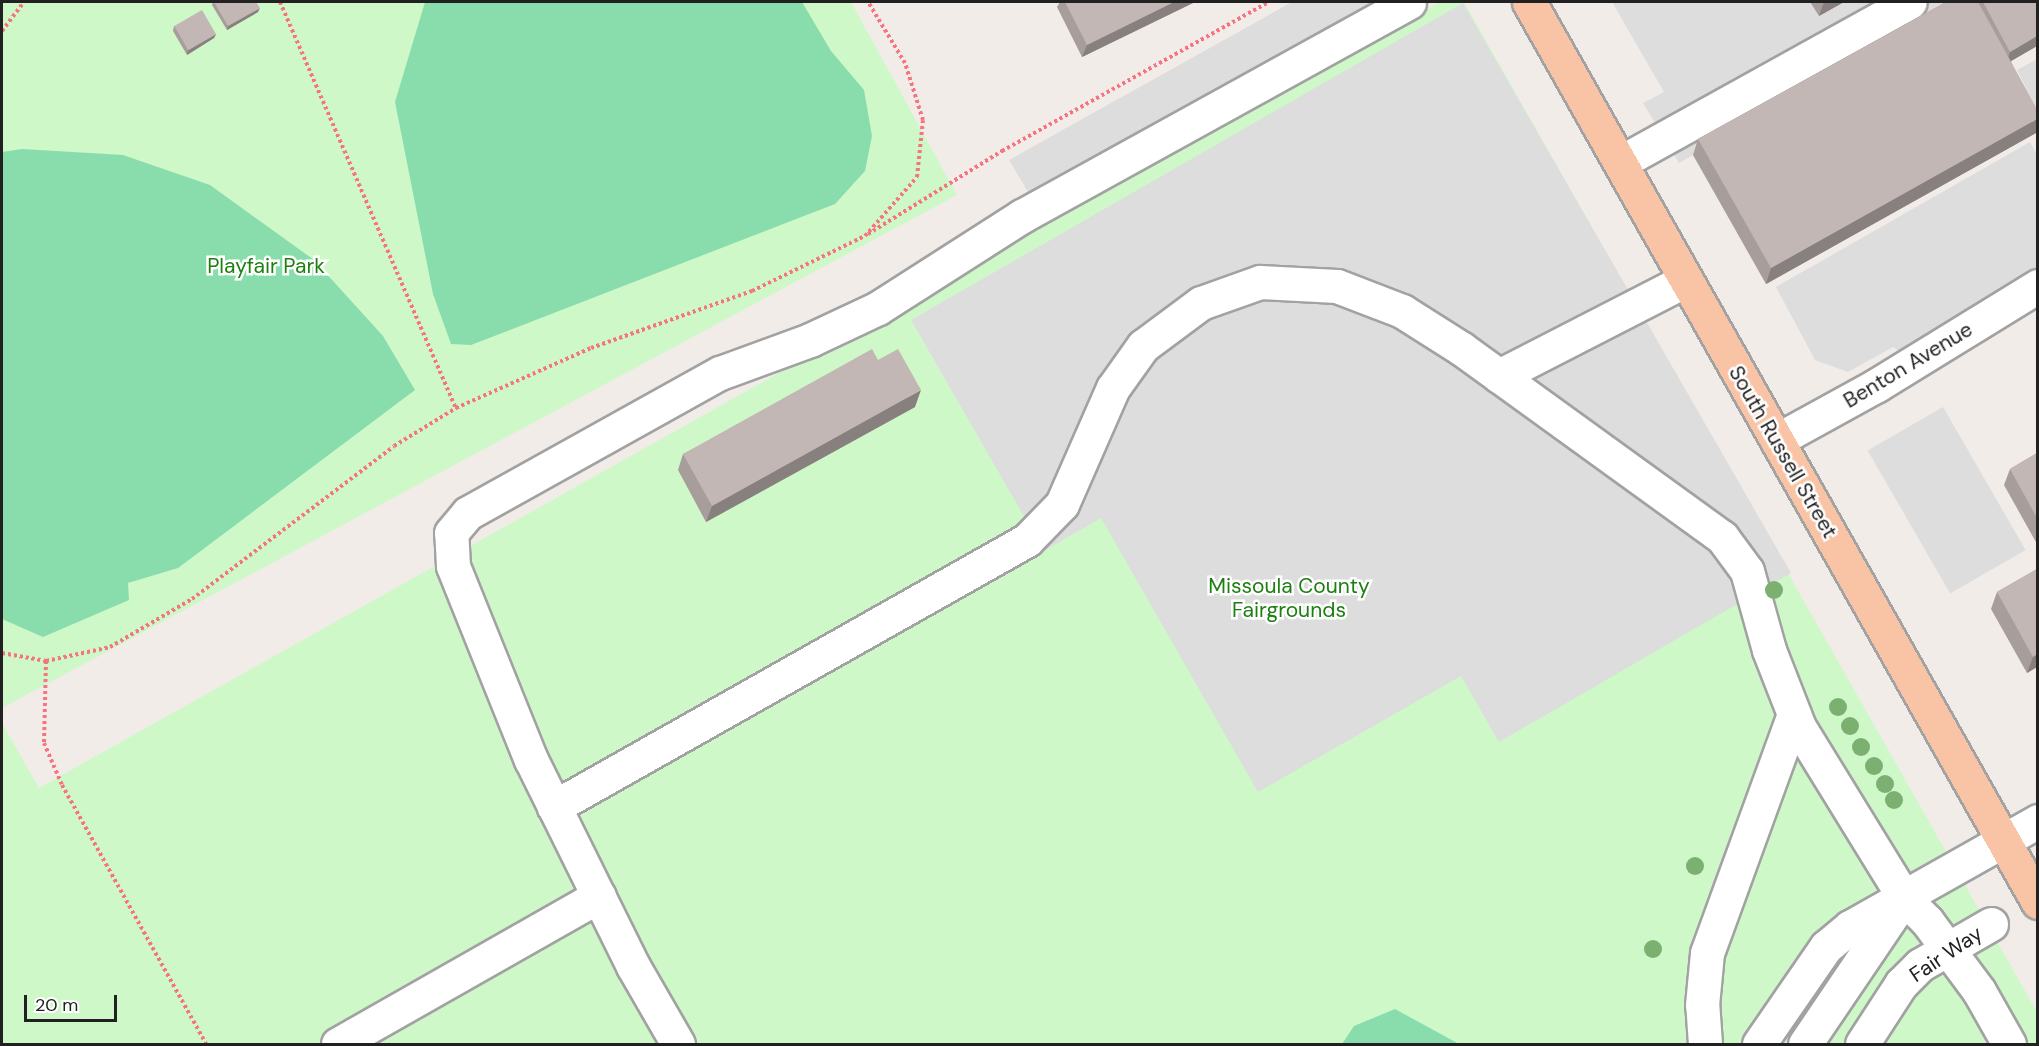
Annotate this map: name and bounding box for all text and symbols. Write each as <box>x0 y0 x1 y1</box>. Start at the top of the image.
park label: Playfair Park <box>207 253 325 279</box>
street label: Benton Avenue <box>1839 317 1977 413</box>
street label: South Russell Street <box>1723 361 1843 543</box>
park label: Missoula County Fairgrounds <box>1208 573 1370 623</box>
street label: Fair Way <box>1905 921 1987 987</box>
scale bar <box>27 983 120 1021</box>
text: 20 m <box>35 993 78 1017</box>

